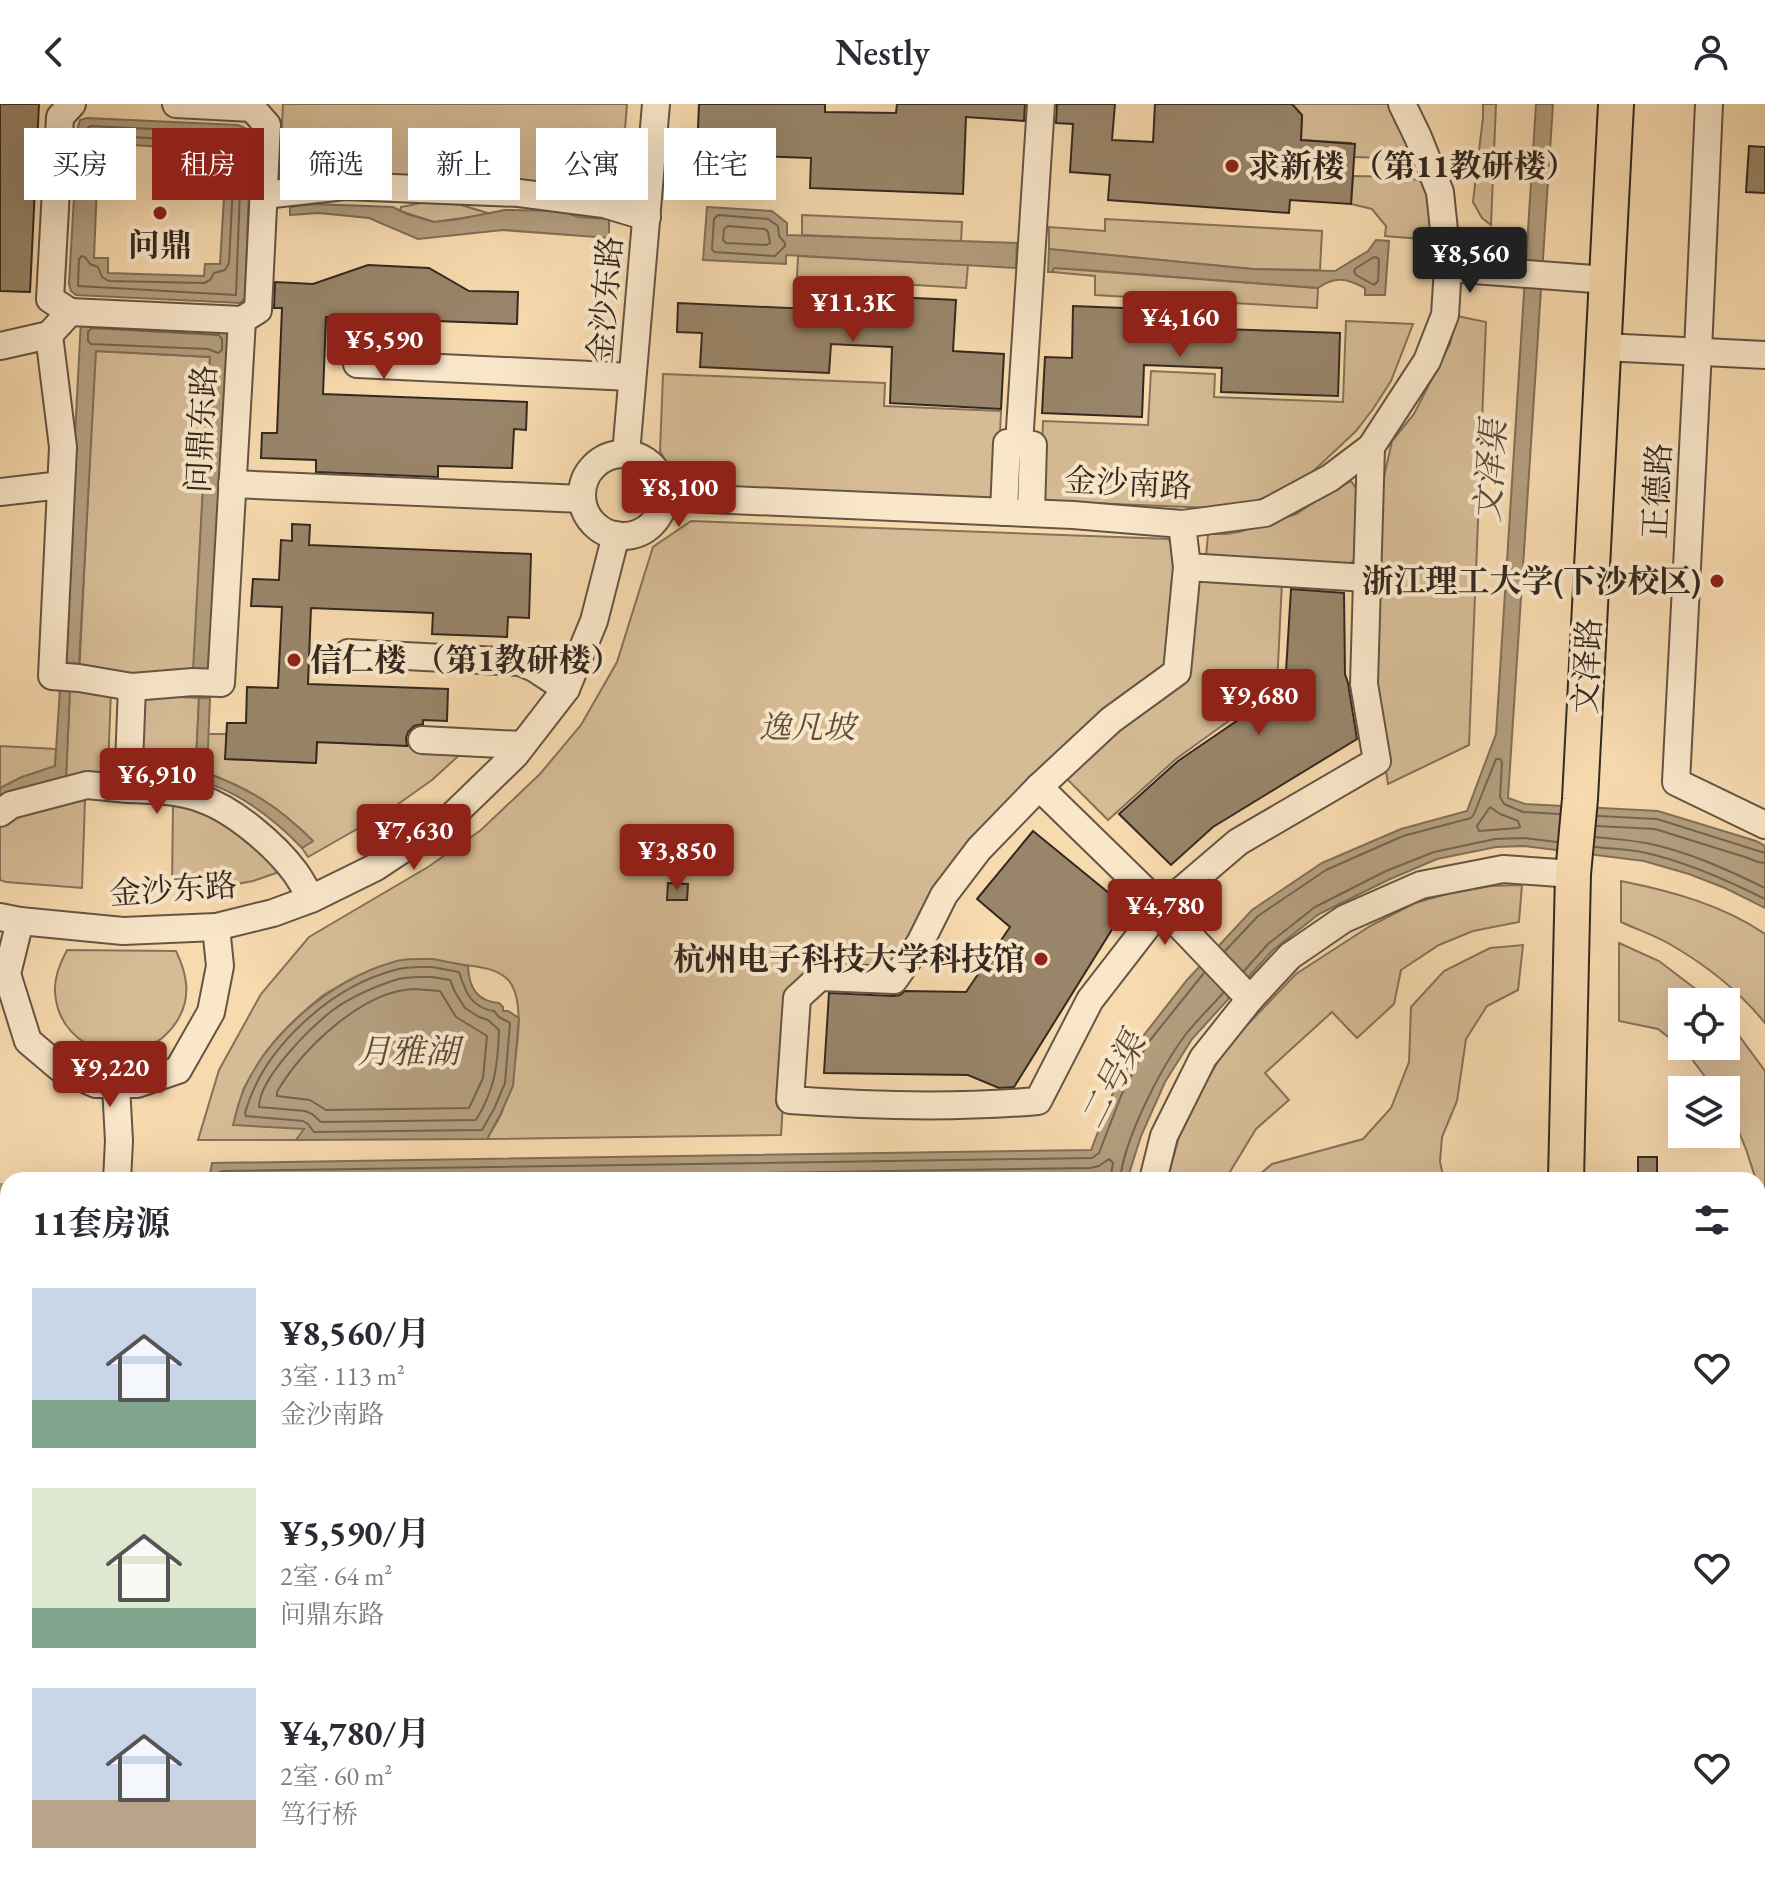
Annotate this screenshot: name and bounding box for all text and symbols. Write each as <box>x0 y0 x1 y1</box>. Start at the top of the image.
text: Nestly <box>835 29 930 76</box>
icon: back <box>32 30 76 74</box>
icon: person <box>1689 30 1733 74</box>
chip: 买房 <box>24 128 136 200</box>
chip: 租房 <box>152 128 264 200</box>
chip: 筛选 <box>280 128 392 200</box>
chip: 新上 <box>408 128 520 200</box>
chip: 公寓 <box>536 128 648 200</box>
chip: 住宅 <box>664 128 776 200</box>
place label: 求新楼 （第11教研楼） <box>1248 145 1577 187</box>
marker: 求新楼 （第11教研楼） <box>1223 157 1241 175</box>
marker: 问鼎 <box>151 204 169 222</box>
place label: 问鼎 <box>128 224 192 266</box>
pin: ¥8,560 <box>1405 227 1535 295</box>
street label: 金沙东路 <box>579 234 631 366</box>
text: ¥8,560 <box>1431 236 1509 270</box>
pin: ¥11.3K <box>788 276 918 344</box>
text: ¥11.3K <box>811 285 895 319</box>
pin: ¥4,160 <box>1115 291 1245 359</box>
text: ¥4,160 <box>1141 300 1219 334</box>
pin: ¥5,590 <box>319 313 449 381</box>
text: ¥5,590 <box>345 322 423 356</box>
street label: 问鼎东路 <box>177 364 225 494</box>
water label: 文泽渠 <box>1464 415 1516 523</box>
street label: 正德路 <box>1634 442 1680 540</box>
street label: 金沙南路 <box>1063 459 1193 507</box>
pin: ¥8,100 <box>614 461 744 529</box>
text: ¥8,100 <box>640 470 718 504</box>
place label: 浙江理工大学(下沙校区) <box>1362 560 1701 602</box>
marker: 浙江理工大学(下沙校区) <box>1708 572 1726 590</box>
street label: 文泽路 <box>1564 617 1610 715</box>
place label: 信仁楼 （第1教研楼） <box>310 639 623 681</box>
marker: 信仁楼 （第1教研楼） <box>285 651 303 669</box>
pin: ¥9,680 <box>1194 669 1324 737</box>
text: ¥9,680 <box>1220 678 1298 712</box>
park label: 逸凡坡 <box>759 706 860 748</box>
pin: ¥6,910 <box>92 748 222 816</box>
text: ¥6,910 <box>118 757 196 791</box>
pin: ¥7,630 <box>349 804 479 872</box>
text: ¥7,630 <box>375 813 453 847</box>
pin: ¥3,850 <box>612 824 742 892</box>
text: ¥3,850 <box>638 833 716 867</box>
street label: 金沙东路 <box>108 864 238 914</box>
pin: ¥4,780 <box>1100 879 1230 947</box>
text: ¥4,780 <box>1126 888 1204 922</box>
place label: 杭州电子科技大学科技馆 <box>673 938 1025 980</box>
marker: 杭州电子科技大学科技馆 <box>1032 950 1050 968</box>
map controls <box>1668 988 1740 1148</box>
button: locate <box>1668 988 1740 1060</box>
water label: 二号渠 <box>1069 1021 1157 1135</box>
water label: 月雅湖 <box>357 1029 465 1073</box>
pin: ¥9,220 <box>45 1041 175 1109</box>
text: ¥9,220 <box>71 1050 149 1084</box>
button: layers <box>1668 1076 1740 1148</box>
icon: filters <box>1690 1198 1734 1242</box>
text: 11套房源 <box>32 1201 170 1245</box>
text: ¥8,560/月 <box>280 1311 430 1355</box>
icon: home <box>96 1320 192 1416</box>
icon: heart <box>1690 1346 1734 1390</box>
text: 3室 · 113 m² <box>280 1359 405 1393</box>
text: 金沙南路 <box>280 1397 384 1431</box>
text: ¥5,590/月 <box>280 1511 430 1555</box>
icon: home <box>96 1520 192 1616</box>
icon: heart <box>1690 1546 1734 1590</box>
text: 2室 · 64 m² <box>280 1559 392 1593</box>
text: 问鼎东路 <box>280 1597 384 1631</box>
text: ¥4,780/月 <box>280 1711 430 1755</box>
icon: home <box>96 1720 192 1816</box>
icon: heart <box>1690 1746 1734 1790</box>
text: 2室 · 60 m² <box>280 1759 392 1793</box>
text: 笃行桥 <box>280 1797 358 1831</box>

